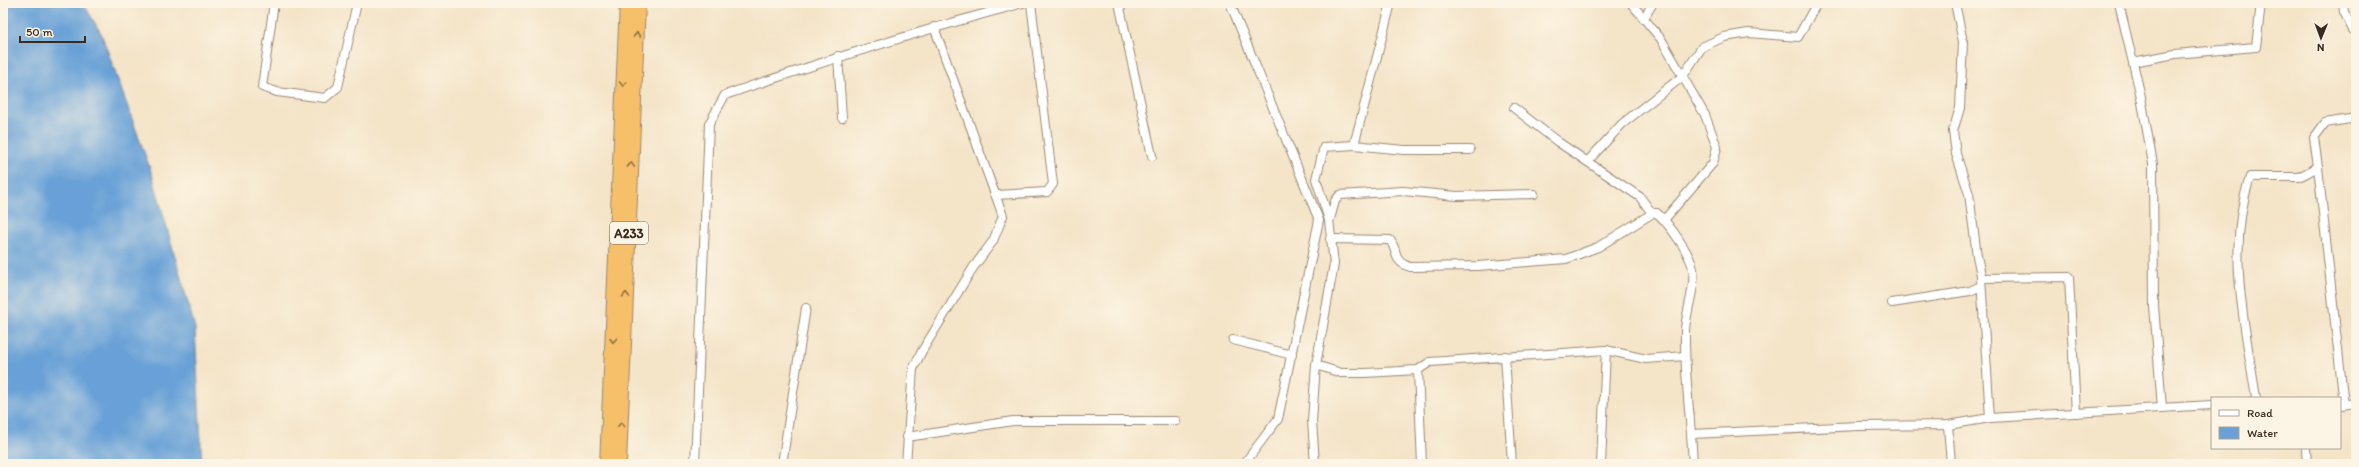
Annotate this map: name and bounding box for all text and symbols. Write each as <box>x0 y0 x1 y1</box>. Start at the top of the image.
scale bar <box>20 18 85 44</box>
north arrow <box>2301 18 2341 58</box>
text: 50 m <box>26 25 52 39</box>
one-way arrow <box>633 32 641 38</box>
text: N <box>2317 41 2325 54</box>
one-way arrow <box>619 81 628 87</box>
one-way arrow <box>627 162 636 168</box>
road number: A233 <box>610 222 648 244</box>
one-way arrow <box>622 292 631 298</box>
one-way arrow <box>609 337 617 343</box>
legend <box>2211 397 2341 449</box>
text: Road <box>2247 406 2273 420</box>
one-way arrow <box>617 422 626 428</box>
text: Water <box>2247 426 2278 440</box>

